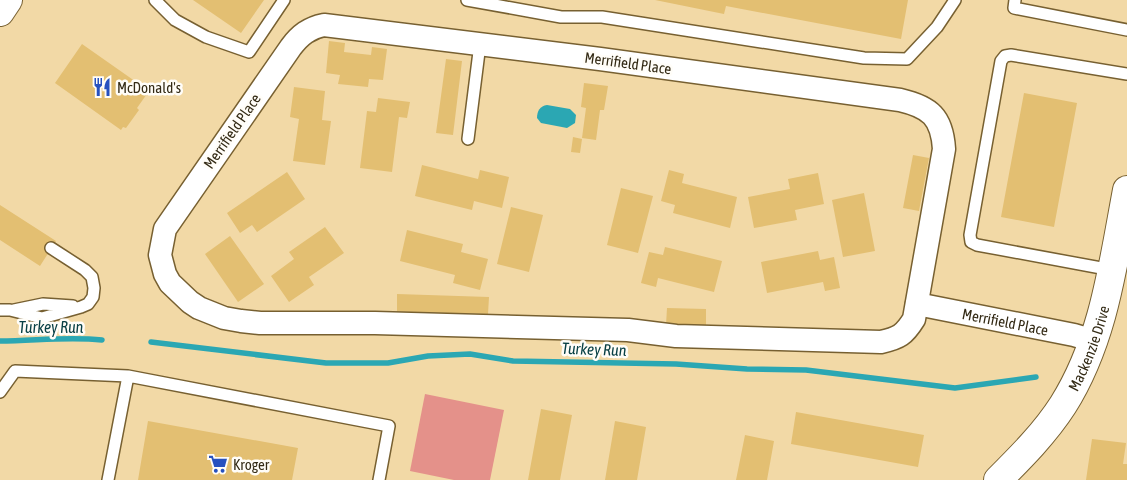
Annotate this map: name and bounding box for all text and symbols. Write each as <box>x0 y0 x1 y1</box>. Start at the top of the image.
street label: Merrifield Place <box>584 49 673 78</box>
restaurant icon: McDonald's <box>91 76 113 98</box>
place label: McDonald's <box>117 79 181 96</box>
street label: Merrifield Place <box>200 90 264 172</box>
street label: Mackenzie Drive <box>1064 304 1112 394</box>
street label: Merrifield Place <box>961 305 1050 338</box>
water label: Turkey Run <box>19 318 84 337</box>
water label: Turkey Run <box>561 339 627 360</box>
supermarket icon: Kroger <box>207 453 229 475</box>
place label: Kroger <box>233 456 270 473</box>

